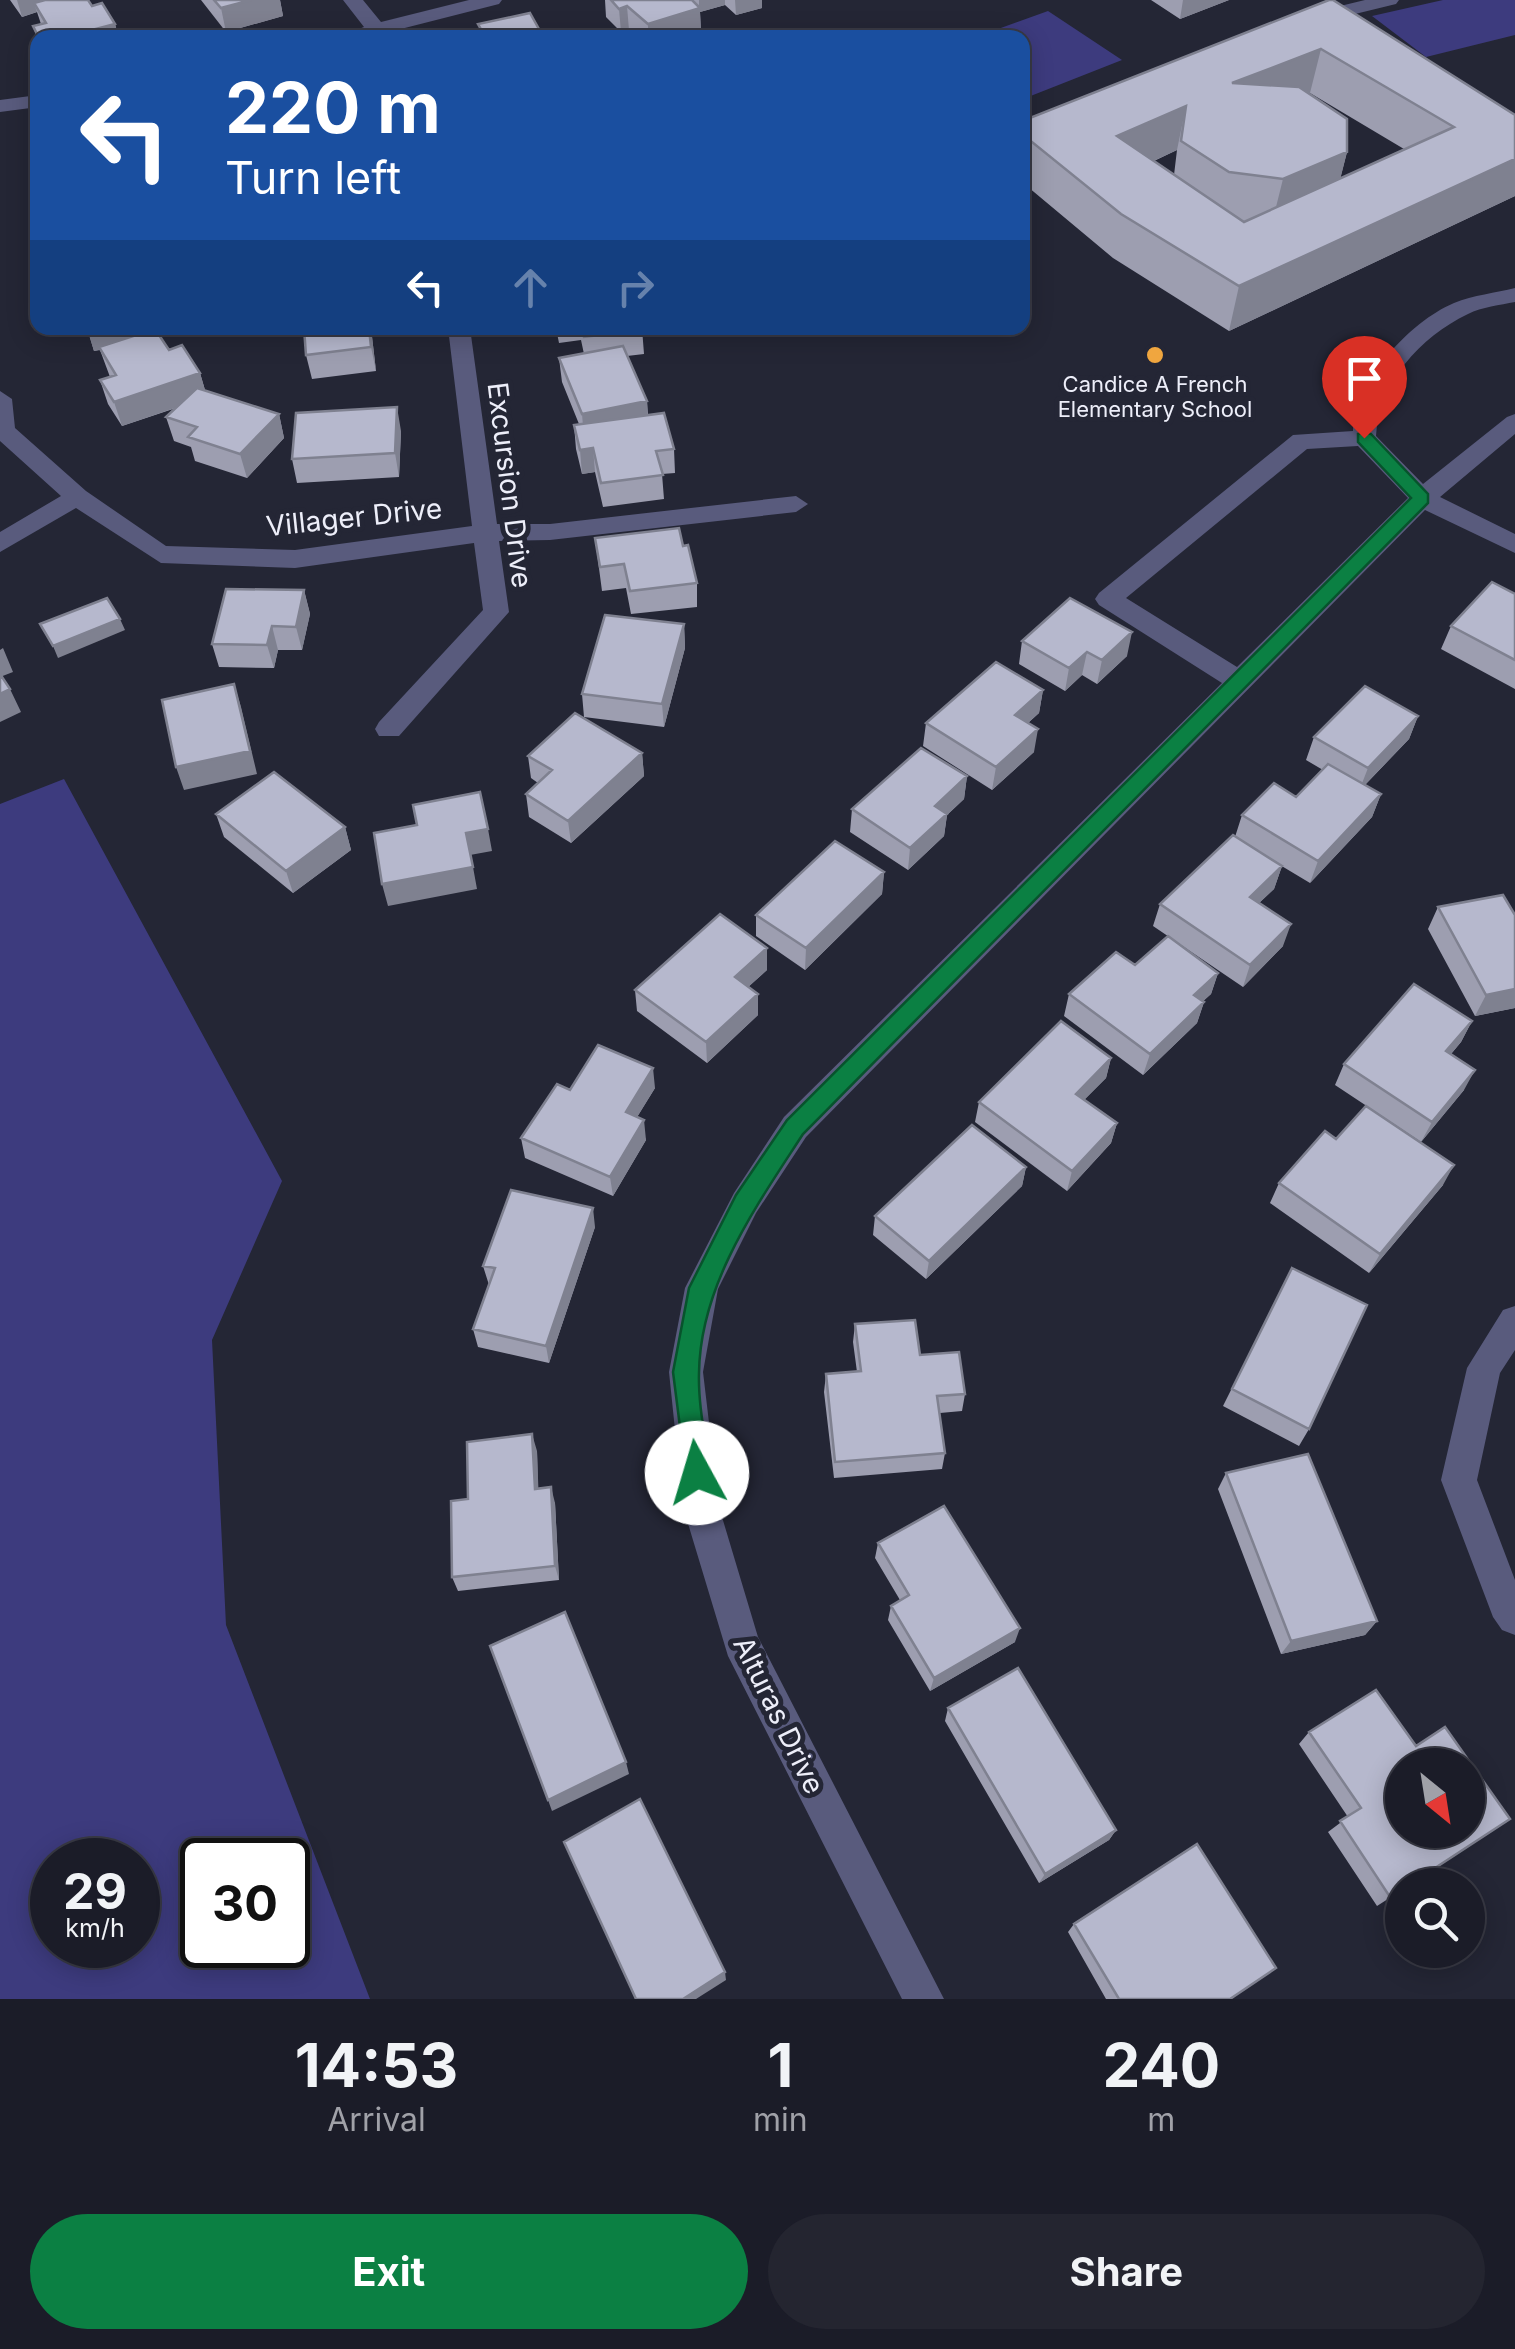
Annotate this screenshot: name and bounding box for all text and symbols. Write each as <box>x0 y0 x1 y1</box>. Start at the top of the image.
text: 220 m <box>225 65 441 150</box>
icon: left <box>60 70 190 200</box>
text: Turn left <box>225 150 401 205</box>
icon: left <box>398 260 453 315</box>
icon: ahead <box>503 260 558 315</box>
icon: right <box>608 260 663 315</box>
pin <box>1322 336 1407 439</box>
marker: Candice A French Elementary School <box>1144 344 1166 366</box>
icon: arrive <box>1337 351 1392 406</box>
place label: Candice A French Elementary School <box>1058 371 1252 422</box>
street label: Excursion Drive <box>481 380 539 590</box>
street label: Villager Drive <box>264 491 444 543</box>
position arrow <box>645 1421 749 1525</box>
street label: Alturas Drive <box>726 1631 832 1799</box>
north arrow <box>1385 1748 1485 1848</box>
map controls <box>1385 1748 1485 1968</box>
speed limit sign: 30 <box>180 1838 310 1968</box>
text: 29 <box>63 1861 127 1921</box>
button: search <box>1385 1868 1485 1968</box>
text: km/h <box>65 1913 125 1943</box>
text: 14:53 <box>295 2029 458 2101</box>
text: 1 <box>767 2029 793 2101</box>
text: 240 <box>1102 2029 1220 2101</box>
text: Arrival <box>327 2100 426 2139</box>
text: min <box>753 2100 808 2139</box>
text: m <box>1147 2100 1175 2139</box>
button: Exit <box>30 2214 748 2329</box>
button: Share <box>768 2214 1485 2329</box>

